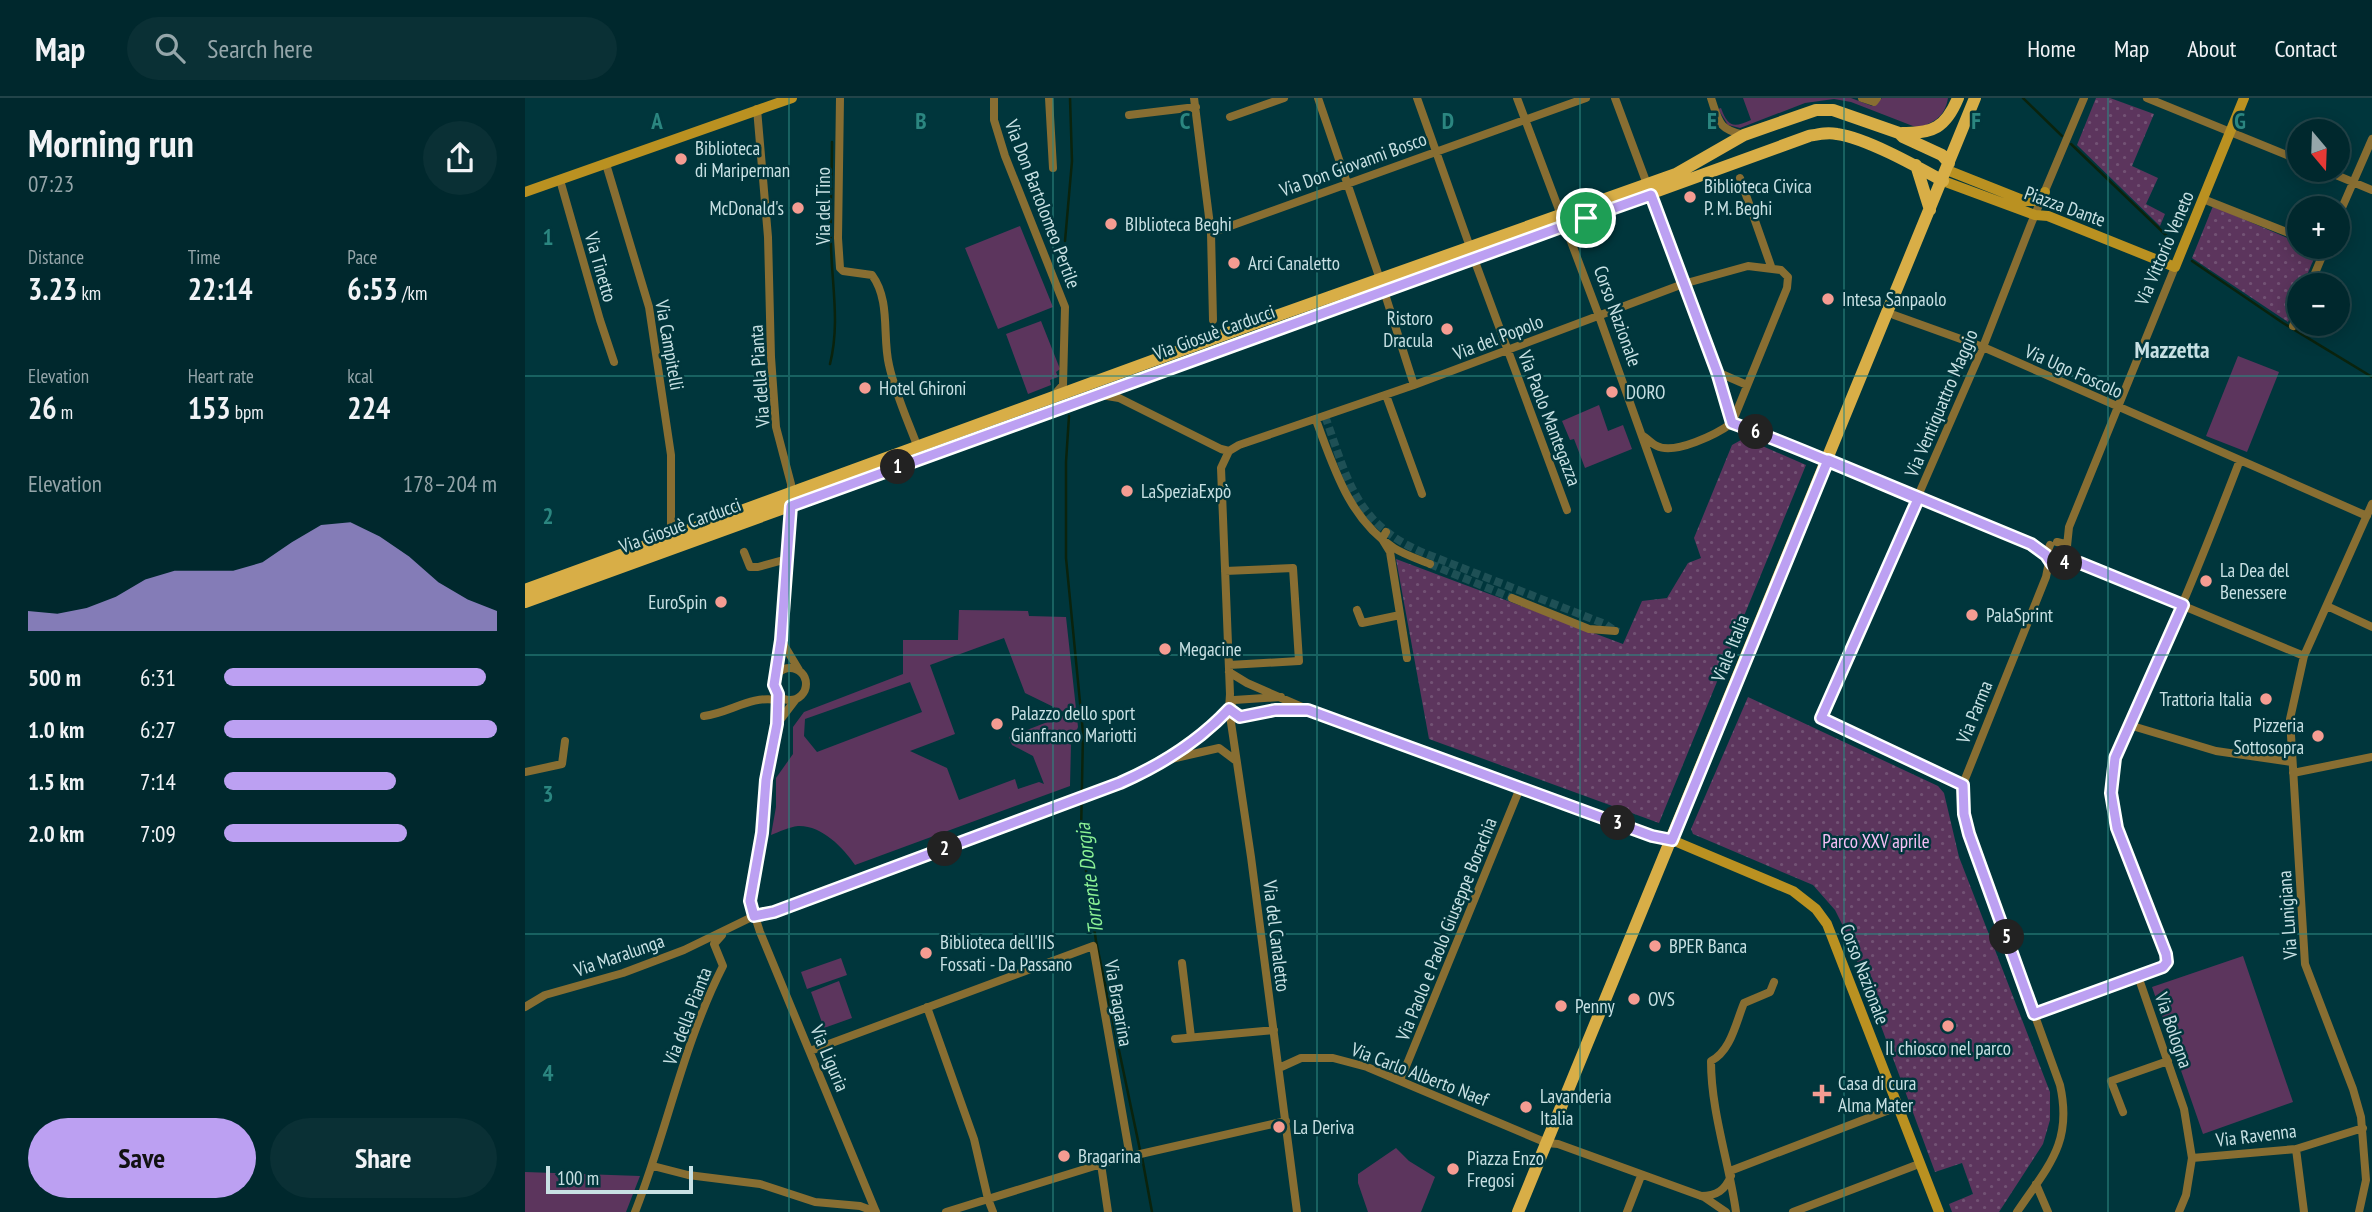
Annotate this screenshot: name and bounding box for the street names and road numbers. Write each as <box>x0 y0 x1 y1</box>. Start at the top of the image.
street label: Via Don Bartolomeo Pertile <box>999 115 1086 292</box>
street label: Via Don Giovanni Bosco <box>1275 126 1430 202</box>
street label: Via del Tino <box>811 167 835 246</box>
street label: Piazza Dante <box>2021 180 2109 232</box>
street label: Via Vittorio Veneto <box>2129 187 2199 310</box>
street label: Via Tinetto <box>579 228 622 305</box>
street label: Corso Nazionale <box>1589 262 1647 370</box>
street label: Via Campitelli <box>650 297 690 392</box>
street label: Via Giosuè Carducci <box>1149 299 1278 365</box>
street label: Via del Popolo <box>1449 309 1546 365</box>
street label: Via della Pianta <box>743 324 775 429</box>
street label: Via Ventiquattro Maggio <box>1899 326 1983 481</box>
street label: Via Ugo Foscolo <box>2020 338 2127 403</box>
street label: Via Paolo Mantegazza <box>1513 346 1587 489</box>
street label: Via Giosuè Carducci <box>615 492 744 558</box>
street label: Viale Italia <box>1705 611 1754 686</box>
street label: Via Parma <box>1950 677 1997 748</box>
street label: Via Paolo e Paolo Giuseppe Borachia <box>1390 814 1502 1045</box>
street label: Via Lunigiana <box>2272 870 2302 961</box>
street label: Via del Canaletto <box>1258 878 1296 993</box>
street label: Corso Nazionale <box>1835 920 1895 1028</box>
street label: Via Maralunga <box>570 928 667 982</box>
street label: Via Bragarina <box>1099 957 1138 1048</box>
street label: Via della Pianta <box>657 964 717 1069</box>
street label: Via Bologna <box>2150 988 2198 1071</box>
street label: Via Liguria <box>805 1020 855 1095</box>
street label: Via Carlo Alberto Naef <box>1347 1036 1493 1112</box>
street label: Via Ravenna <box>2213 1118 2298 1152</box>

